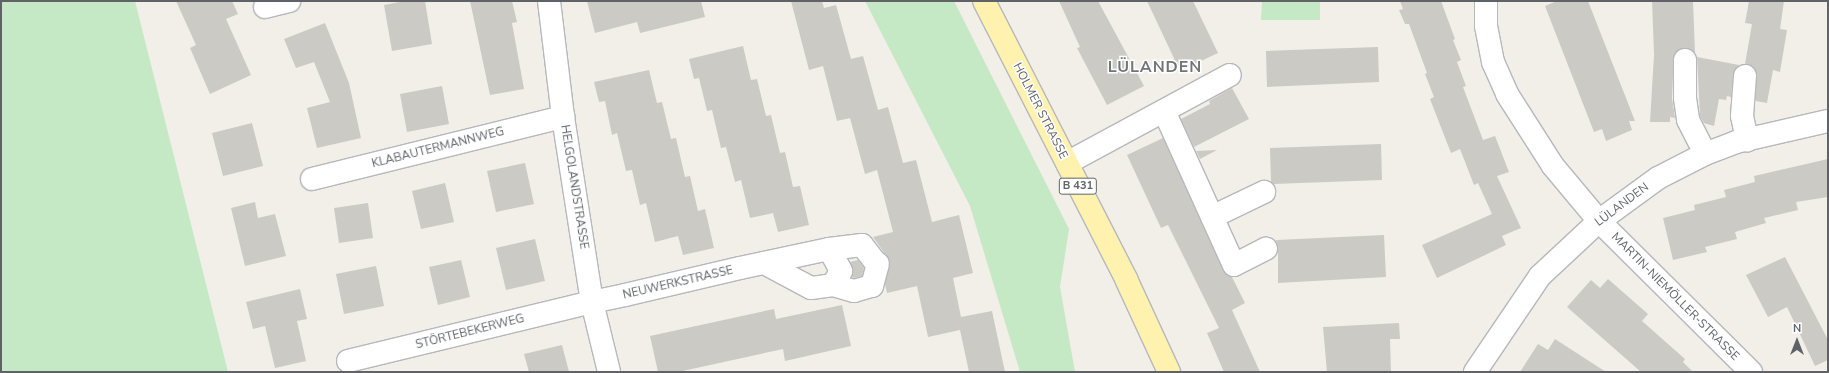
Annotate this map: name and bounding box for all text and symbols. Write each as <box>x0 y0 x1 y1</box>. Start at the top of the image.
district label: LÜLANDEN <box>1108 57 1202 77</box>
street label: HOLMER STRASSE <box>1010 61 1070 161</box>
street label: HELGOLANDSTRASSE <box>557 124 591 250</box>
street label: KLABAUTERMANNWEG <box>370 125 506 171</box>
road number: B 431 <box>1058 177 1098 195</box>
street label: LÜLANDEN <box>1592 180 1652 230</box>
street label: MARTIN-NIEMÖLLER-STRASSE <box>1608 230 1742 364</box>
street label: NEUWERKSTRASSE <box>621 263 735 303</box>
street label: STÖRTEBEKERWEG <box>414 312 526 352</box>
north arrow <box>1777 321 1817 361</box>
text: N <box>1793 321 1801 336</box>

